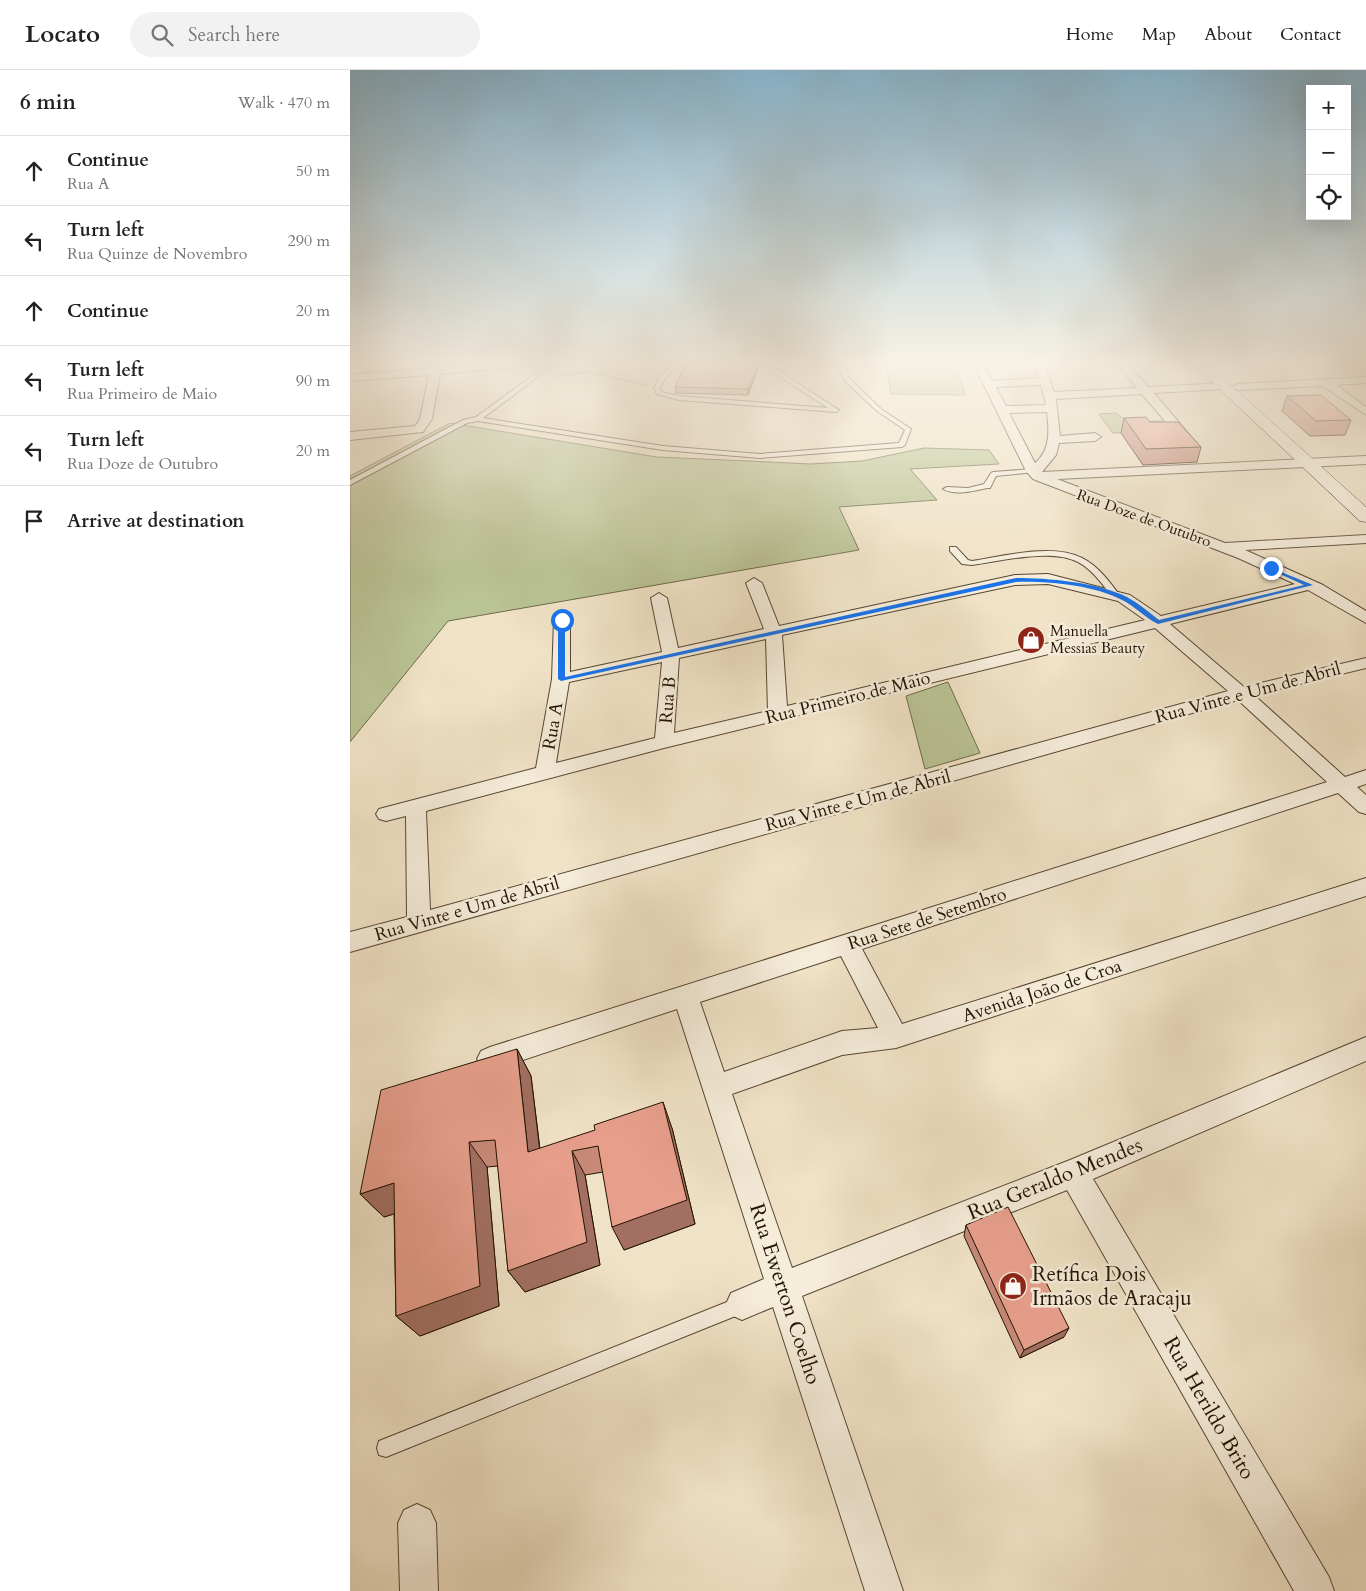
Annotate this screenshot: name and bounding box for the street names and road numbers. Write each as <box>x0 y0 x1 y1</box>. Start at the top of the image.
street label: Rua Doze de Outubro <box>1074 484 1214 552</box>
street label: Rua Vinte e Um de Abril <box>1152 656 1344 730</box>
street label: Rua Primeiro de Maio <box>763 665 933 731</box>
street label: Rua B <box>653 675 683 725</box>
street label: Rua A <box>537 700 569 752</box>
street label: Rua Vinte e Um de Abril <box>762 764 954 838</box>
street label: Rua Vinte e Um de Abril <box>372 871 563 947</box>
street label: Rua Sete de Setembro <box>844 881 1010 956</box>
street label: Avenida João de Croa <box>959 953 1125 1029</box>
street label: Rua Geraldo Mendes <box>963 1131 1147 1227</box>
street label: Rua Ewerton Coelho <box>742 1200 828 1388</box>
street label: Rua Herildo Brito <box>1156 1331 1262 1485</box>

